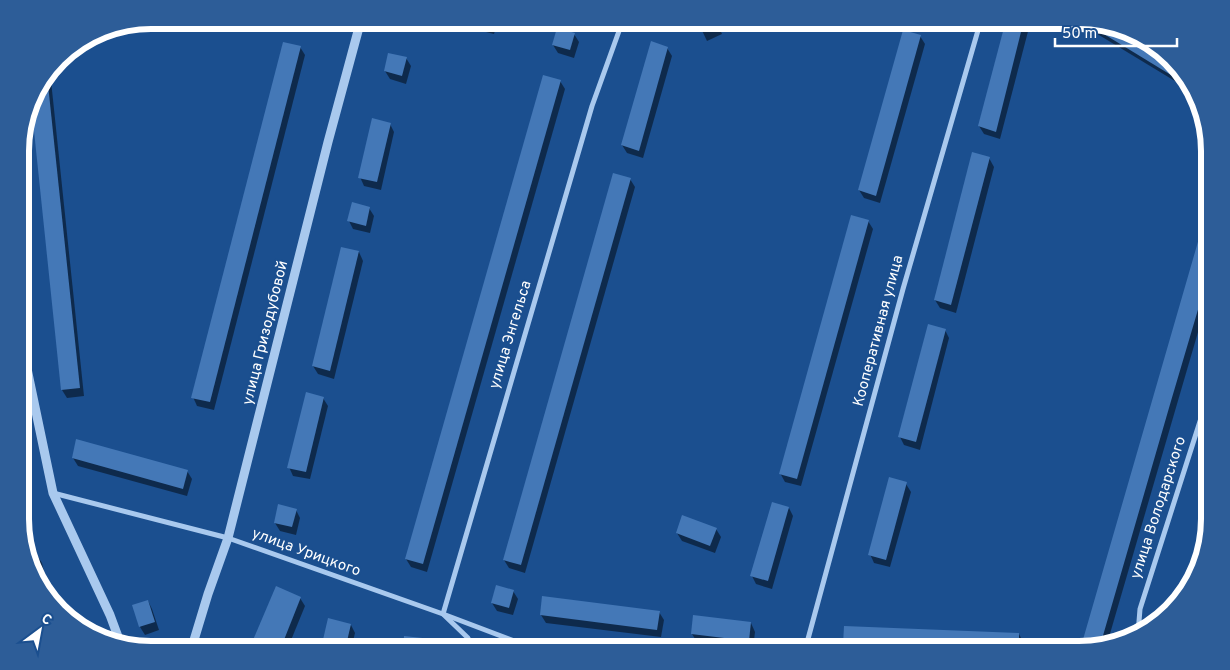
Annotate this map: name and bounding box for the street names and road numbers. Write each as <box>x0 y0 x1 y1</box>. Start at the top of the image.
street label: Кооперативная улица <box>850 253 908 409</box>
street label: улица Гризодубовой <box>239 259 293 407</box>
street label: улица Энгельса <box>485 278 537 392</box>
street label: улица Володарского <box>1127 434 1191 582</box>
street label: улица Урицкого <box>249 524 363 582</box>

